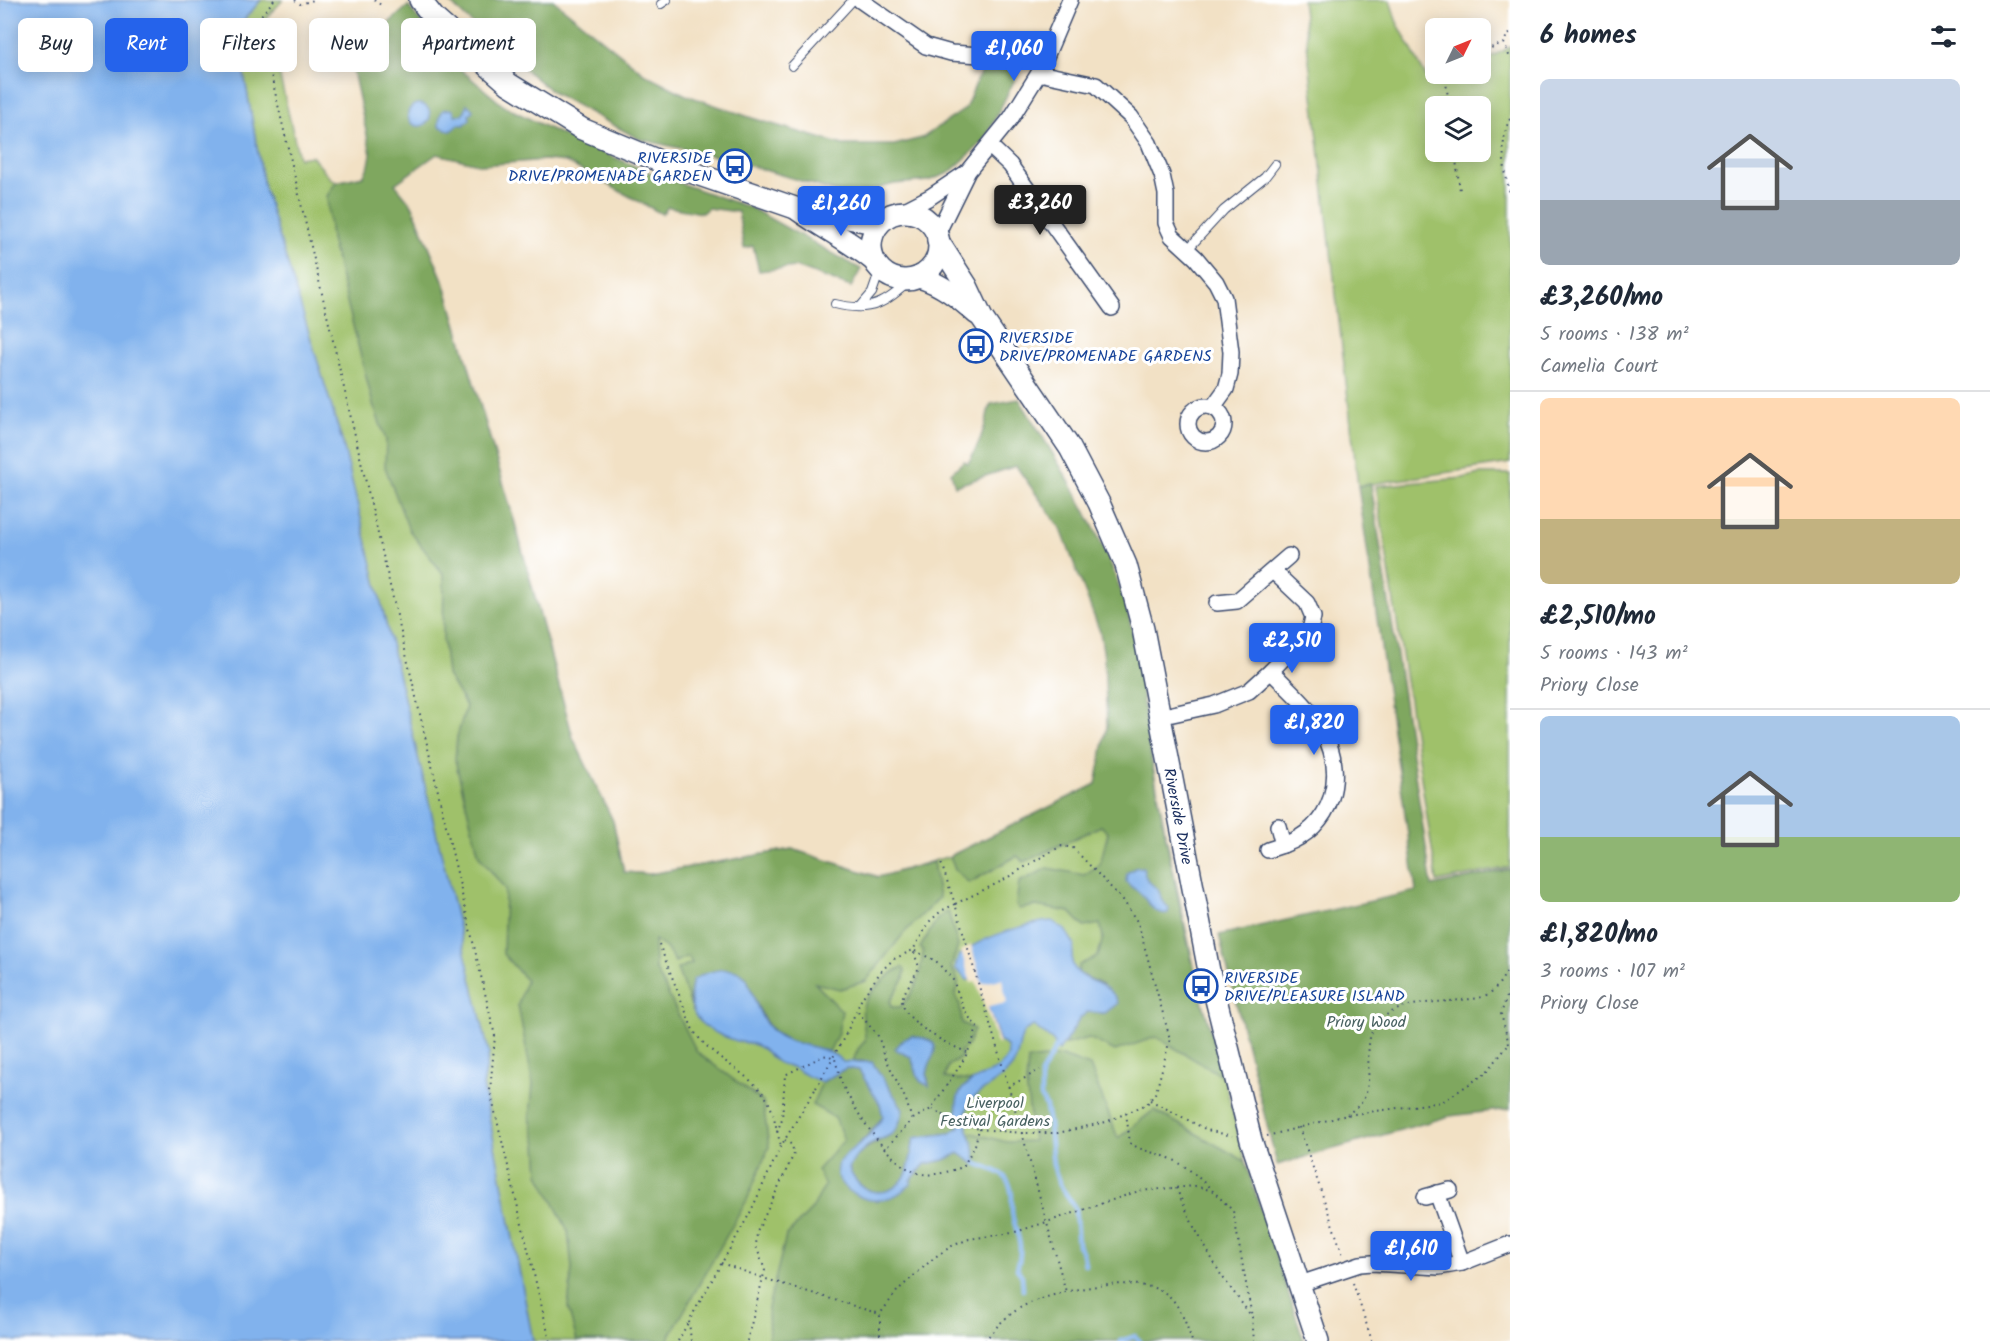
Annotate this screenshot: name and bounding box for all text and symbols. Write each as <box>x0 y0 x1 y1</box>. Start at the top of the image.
text: 6 homes <box>1540 15 1637 57</box>
chip: Buy <box>18 18 93 72</box>
chip: Rent <box>105 18 188 72</box>
chip: Filters <box>200 18 297 72</box>
chip: New <box>309 18 389 72</box>
chip: Apartment <box>401 18 536 72</box>
north arrow <box>1425 18 1491 84</box>
map controls <box>1425 18 1491 162</box>
icon: filters <box>1927 20 1960 53</box>
pin: £1,060 <box>965 31 1063 82</box>
text: £1,060 <box>985 34 1043 66</box>
button: layers <box>1425 96 1491 162</box>
icon: home <box>1696 118 1804 226</box>
place label: RIVERSIDE DRIVE/PROMENADE GARDEN <box>508 146 713 189</box>
bus stop icon: RIVERSIDE DRIVE/PROMENADE GARDEN <box>717 148 753 184</box>
pin: £3,260 <box>991 185 1089 236</box>
pin: £1,260 <box>792 186 890 237</box>
text: £3,260 <box>1008 188 1072 220</box>
text: £1,260 <box>812 189 870 221</box>
text: £3,260/mo <box>1540 277 1663 319</box>
text: 5 rooms · 138 m² <box>1540 319 1689 351</box>
place label: RIVERSIDE DRIVE/PROMENADE GARDENS <box>999 326 1212 369</box>
bus stop icon: RIVERSIDE DRIVE/PROMENADE GARDENS <box>958 328 994 364</box>
text: Camelia Court <box>1540 351 1658 383</box>
icon: home <box>1696 437 1804 545</box>
text: £2,510/mo <box>1540 596 1656 638</box>
pin: £2,510 <box>1243 623 1341 674</box>
text: £2,510 <box>1263 626 1321 658</box>
text: 5 rooms · 143 m² <box>1540 638 1688 670</box>
text: Priory Close <box>1540 670 1639 702</box>
pin: £1,820 <box>1265 705 1363 756</box>
text: £1,820 <box>1284 708 1344 740</box>
icon: home <box>1696 755 1804 863</box>
street label: Riverside Drive <box>1156 766 1199 867</box>
text: £1,820/mo <box>1540 914 1658 956</box>
text: 3 rooms · 107 m² <box>1540 956 1685 988</box>
place label: RIVERSIDE DRIVE/PLEASURE ISLAND <box>1224 966 1405 1009</box>
bus stop icon: RIVERSIDE DRIVE/PLEASURE ISLAND <box>1183 968 1219 1004</box>
text: Priory Close <box>1540 988 1639 1020</box>
park label: Priory Wood <box>1326 1010 1407 1035</box>
park label: Liverpool Festival Gardens <box>940 1091 1050 1134</box>
pin: £1,610 <box>1362 1231 1460 1282</box>
text: £1,610 <box>1384 1234 1438 1266</box>

